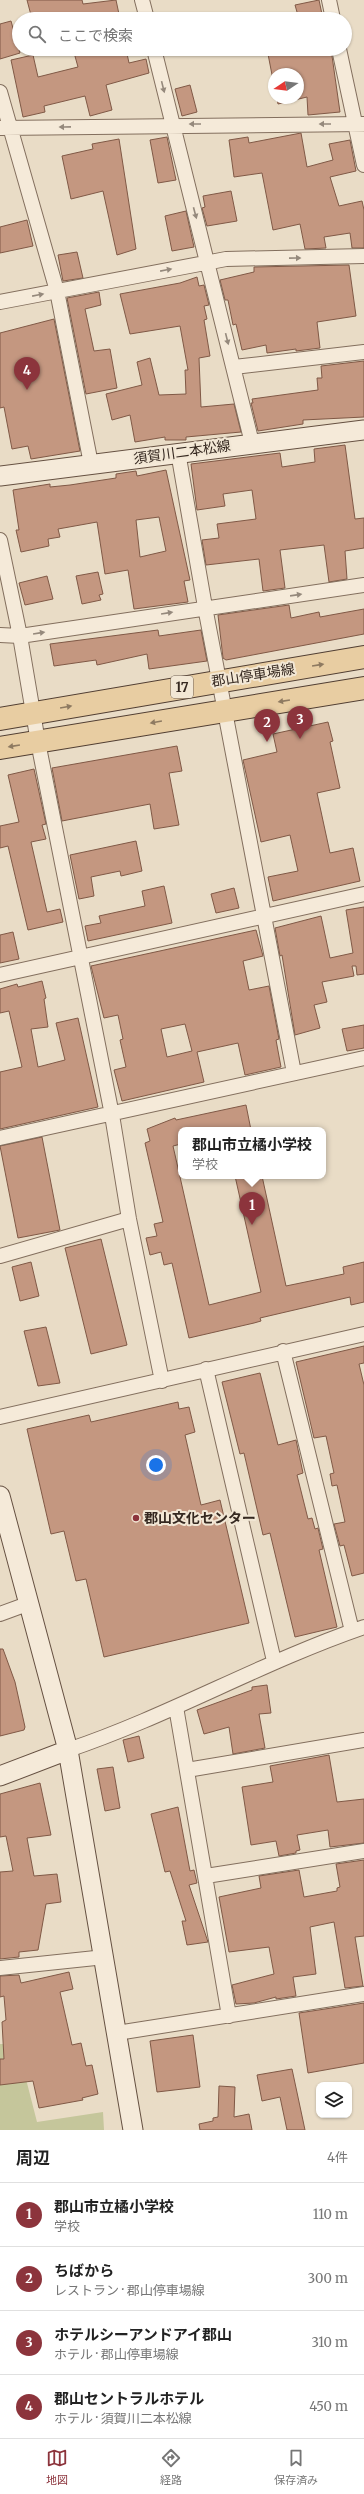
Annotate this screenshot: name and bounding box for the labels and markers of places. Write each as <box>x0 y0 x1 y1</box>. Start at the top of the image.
pin: 4 <box>14 357 40 390</box>
pin: 3 <box>287 706 313 739</box>
pin: 2 <box>254 709 280 742</box>
pin: 1 <box>239 1192 265 1225</box>
place label: 郡山文化センター <box>144 1509 256 1527</box>
marker: 郡山文化センター <box>131 1513 141 1523</box>

